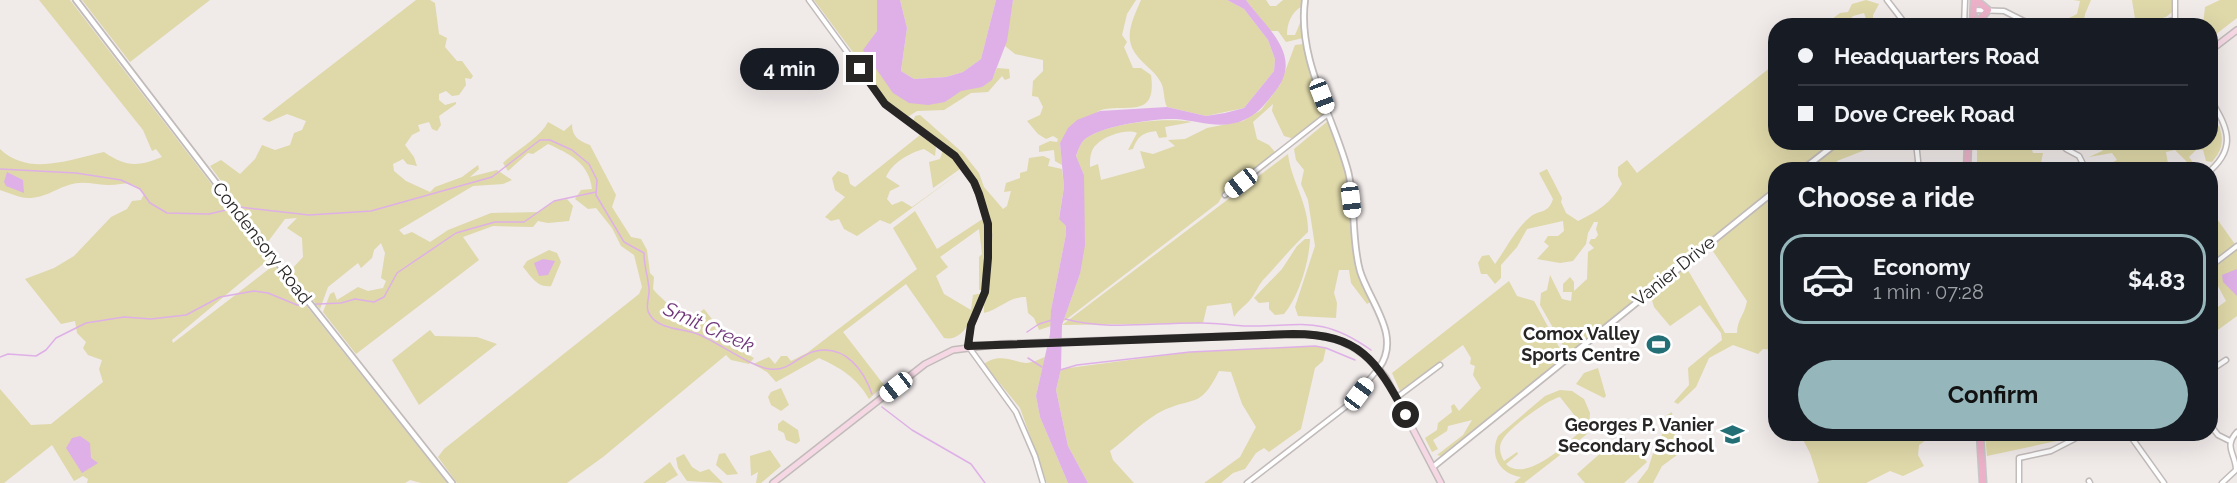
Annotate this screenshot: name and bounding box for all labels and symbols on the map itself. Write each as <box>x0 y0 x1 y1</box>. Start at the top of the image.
callout: 4 min <box>740 48 839 90</box>
route end <box>846 55 873 82</box>
car <box>1307 76 1337 116</box>
car <box>1221 165 1261 201</box>
street label: Condensory Road <box>208 178 316 308</box>
car <box>1340 181 1362 219</box>
street label: Vanier Drive <box>1628 231 1719 310</box>
water label: Smit Creek <box>659 296 758 358</box>
place label: Comox Valley Sports Centre <box>1521 323 1640 365</box>
sports icon: Comox Valley Sports Centre <box>1645 331 1671 357</box>
car <box>876 369 916 405</box>
car <box>1341 374 1377 414</box>
route start <box>1392 401 1419 428</box>
place label: Georges P. Vanier Secondary School <box>1558 414 1714 456</box>
school or university icon: Georges P. Vanier Secondary School <box>1719 422 1745 448</box>

